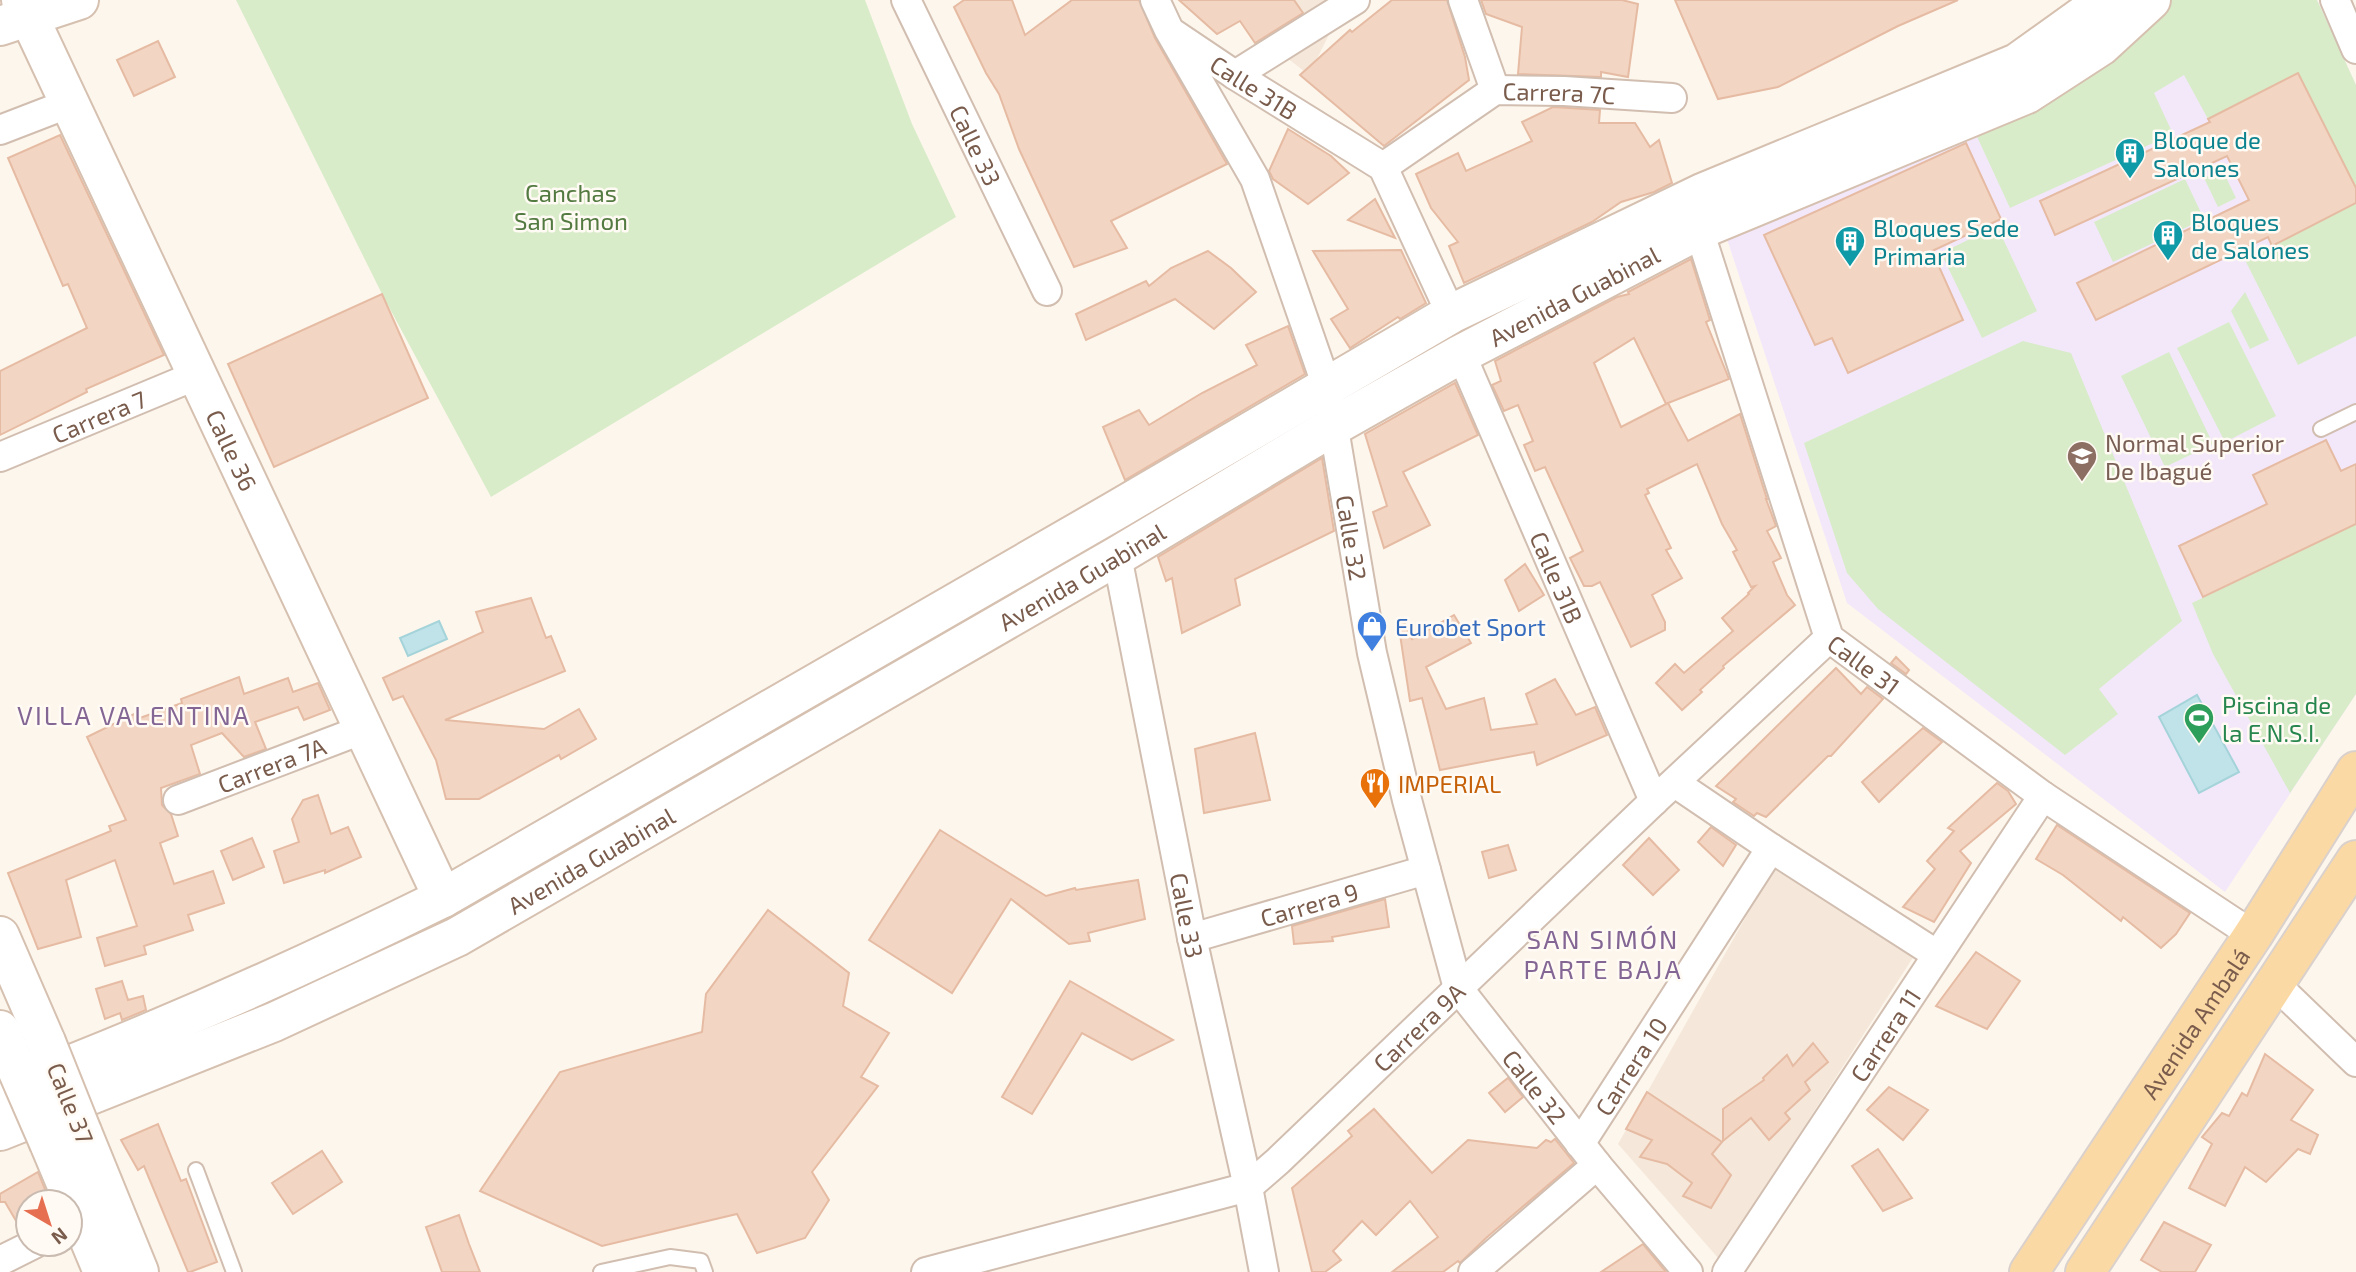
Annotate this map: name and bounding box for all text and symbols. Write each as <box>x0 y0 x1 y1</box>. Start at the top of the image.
street label: Calle 31B <box>1205 48 1303 125</box>
street label: Carrera 7C <box>1502 76 1616 109</box>
street label: Calle 33 <box>944 100 1008 190</box>
place label: Bloque de Salones <box>2153 125 2261 182</box>
building icon: Bloque de Salones <box>2113 136 2147 180</box>
park label: Canchas San Simon <box>514 178 628 235</box>
place label: Bloques de Salones <box>2191 207 2309 264</box>
place label: Bloques Sede Primaria <box>1873 213 2019 270</box>
building icon: Bloques de Salones <box>2151 218 2185 262</box>
building icon: Bloques Sede Primaria <box>1833 224 1867 268</box>
street label: Avenida Guabinal <box>1484 239 1664 351</box>
street label: Carrera 7 <box>47 383 150 448</box>
street label: Calle 36 <box>201 404 264 495</box>
place label: Normal Superior De Ibagué <box>2105 428 2284 485</box>
school or university icon: Normal Superior De Ibagué <box>2065 439 2099 483</box>
street label: Calle 32 <box>1331 493 1374 583</box>
street label: Avenida Guabinal <box>993 516 1170 636</box>
street label: Calle 31B <box>1525 527 1590 627</box>
shop icon: Eurobet Sport <box>1355 609 1389 653</box>
place label: Eurobet Sport <box>1395 612 1546 641</box>
street label: Calle 31 <box>1822 628 1906 700</box>
place label: Piscina de la E.N.S.I. <box>2222 690 2331 747</box>
district label: VILLA VALENTINA <box>17 699 251 730</box>
sports icon: Piscina de la E.N.S.I. <box>2182 701 2216 745</box>
street label: Carrera 7A <box>213 731 330 798</box>
restaurant icon: IMPERIAL <box>1358 766 1392 810</box>
place label: IMPERIAL <box>1398 769 1501 798</box>
street label: Avenida Guabinal <box>502 800 679 919</box>
street label: Calle 33 <box>1165 870 1210 960</box>
street label: Carrera 9 <box>1257 876 1362 932</box>
district label: SAN SIMÓN PARTE BAJA <box>1523 923 1683 984</box>
street label: Avenida Ambalá <box>2134 942 2255 1104</box>
street label: Carrera 9A <box>1367 976 1470 1077</box>
street label: Carrera 11 <box>1843 982 1926 1087</box>
street label: Carrera 10 <box>1588 1011 1673 1120</box>
street label: Calle 32 <box>1497 1043 1573 1129</box>
street label: Calle 37 <box>42 1058 100 1148</box>
north arrow <box>14 1188 84 1258</box>
text: N <box>47 1223 73 1250</box>

